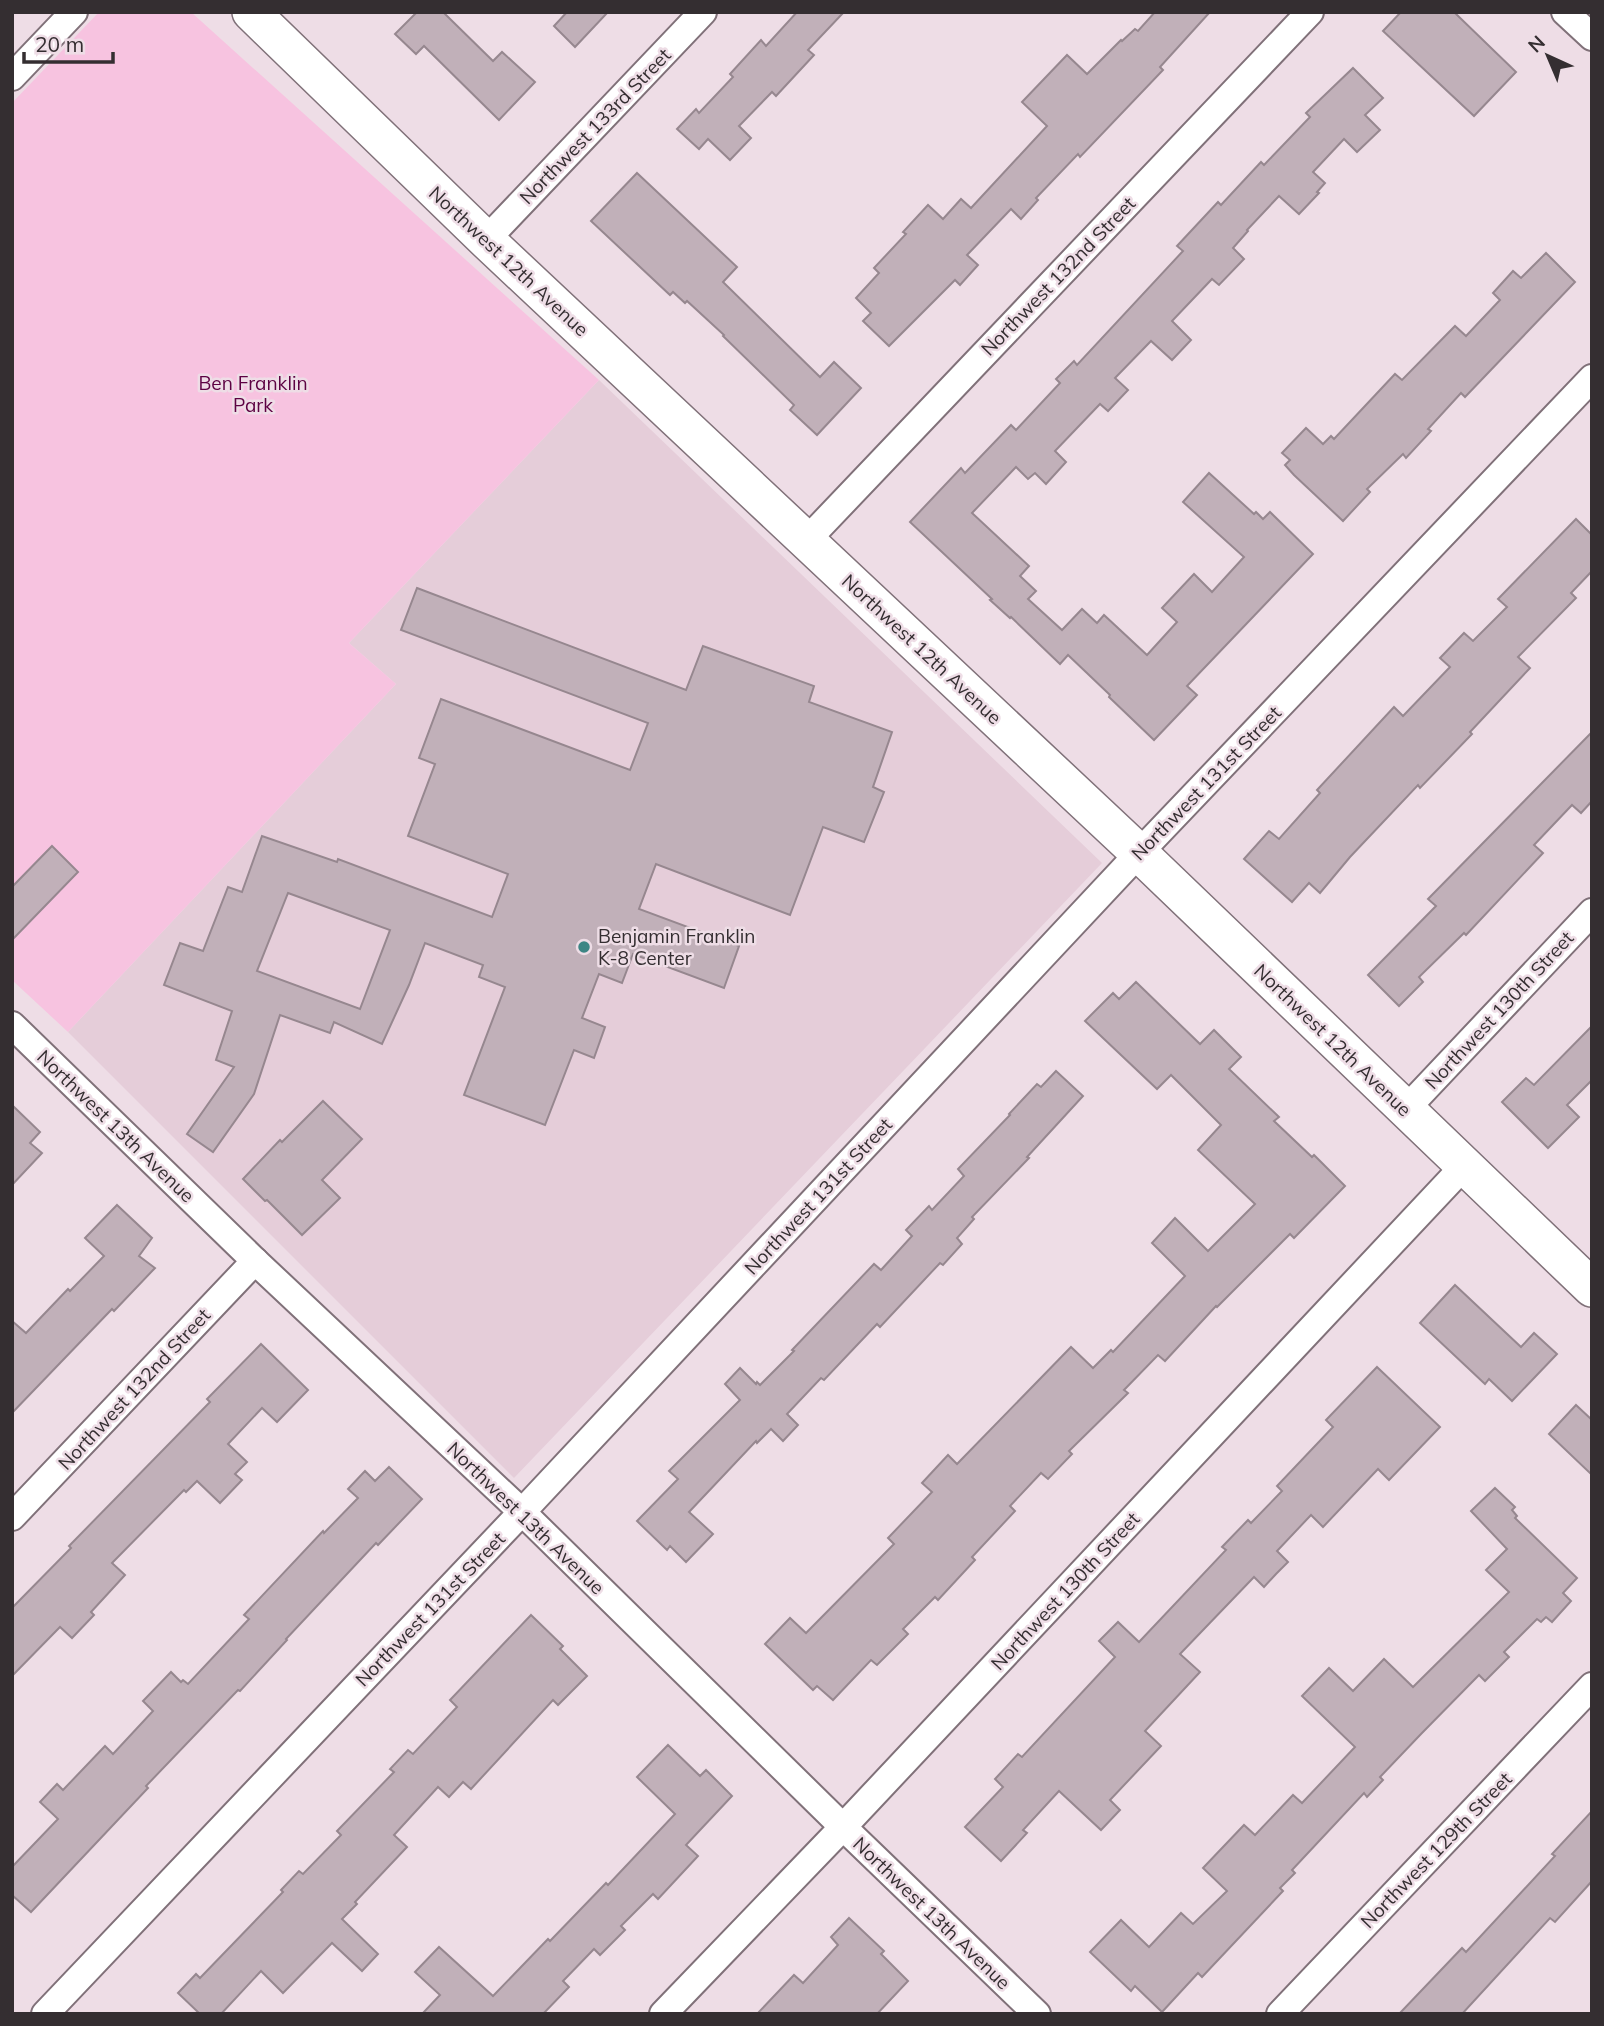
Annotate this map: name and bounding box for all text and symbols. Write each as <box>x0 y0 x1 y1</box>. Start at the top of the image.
scale bar <box>24 21 114 65</box>
north arrow <box>1513 21 1583 91</box>
text: N <box>1523 30 1550 57</box>
text: 20 m <box>35 31 84 57</box>
street label: Northwest 133rd Street <box>514 43 676 209</box>
street label: Northwest 12th Avenue <box>424 181 594 341</box>
street label: Northwest 132nd Street <box>976 191 1141 361</box>
park label: Ben Franklin Park <box>198 371 308 417</box>
street label: Northwest 12th Avenue <box>837 569 1007 729</box>
street label: Northwest 131st Street <box>1126 701 1286 865</box>
place label: Benjamin Franklin K-8 Center <box>598 924 755 970</box>
street label: Northwest 130th Street <box>1420 926 1579 1094</box>
marker: Benjamin Franklin K-8 Center <box>576 939 592 955</box>
street label: Northwest 12th Avenue <box>1249 959 1417 1121</box>
street label: Northwest 13th Avenue <box>32 1045 200 1207</box>
street label: Northwest 131st Street <box>739 1112 897 1279</box>
street label: Northwest 132nd Street <box>53 1303 215 1475</box>
street label: Northwest 13th Avenue <box>442 1437 610 1599</box>
street label: Northwest 130th Street <box>986 1507 1145 1675</box>
street label: Northwest 131st Street <box>350 1527 510 1691</box>
street label: Northwest 129th Street <box>1355 1767 1517 1933</box>
street label: Northwest 13th Avenue <box>848 1832 1016 1994</box>

